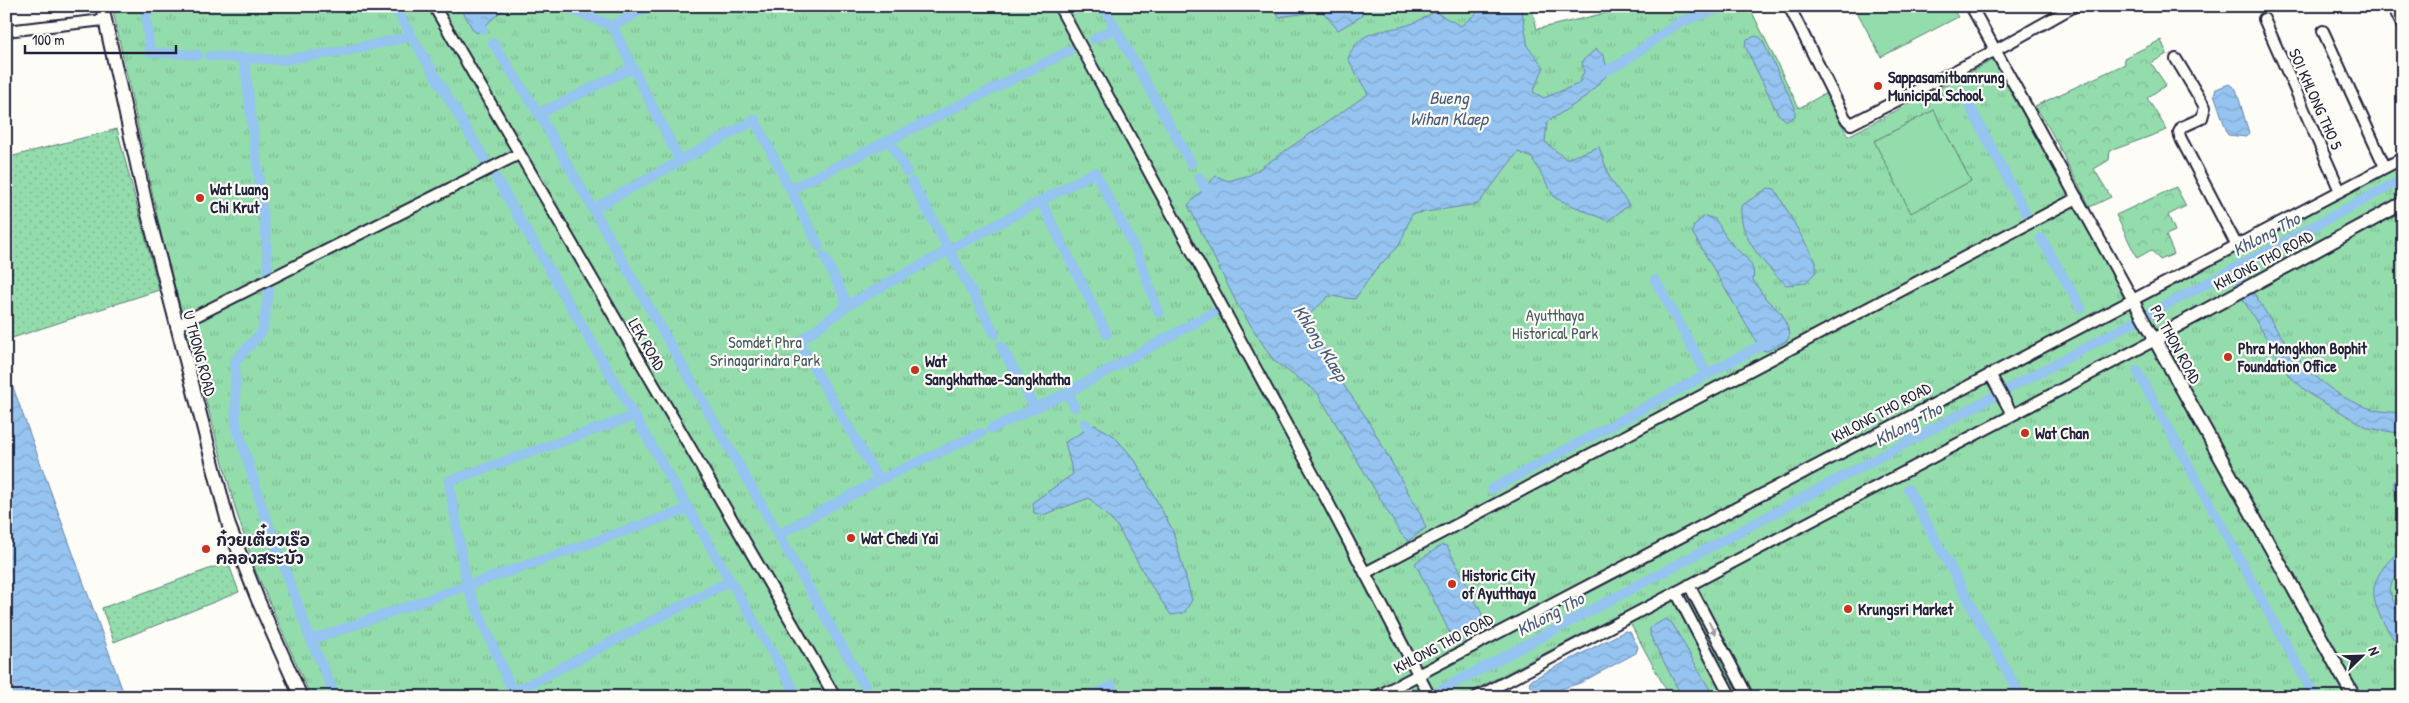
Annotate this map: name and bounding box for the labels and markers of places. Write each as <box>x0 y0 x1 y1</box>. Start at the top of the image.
place label: Sappasamitbamrung Municipal School <box>1888 66 2005 107</box>
marker: Sappasamitbamrung Municipal School <box>1872 80 1884 92</box>
place label: Wat Luang Chi Krut <box>210 178 268 218</box>
marker: Wat Luang Chi Krut <box>194 192 206 204</box>
place label: Phra Mongkhon Bophit Foundation Office <box>2237 337 2367 377</box>
place label: Wat Sangkhathae–Sangkhatha <box>925 350 1071 391</box>
marker: Phra Mongkhon Bophit Foundation Office <box>2222 351 2234 363</box>
marker: Wat Sangkhathae–Sangkhatha <box>909 364 921 376</box>
place label: Wat Chan <box>2035 422 2089 444</box>
marker: Wat Chan <box>2019 427 2031 439</box>
place label: ก๋วยเตี๋ยวเรือ คลองสระบัว <box>216 523 310 569</box>
place label: Wat Chedi Yai <box>861 527 939 549</box>
marker: Wat Chedi Yai <box>845 532 857 544</box>
marker: ก๋วยเตี๋ยวเรือ คลองสระบัว <box>200 543 212 555</box>
place label: Historic City of Ayutthaya <box>1462 564 1537 605</box>
marker: Historic City of Ayutthaya <box>1446 578 1458 590</box>
place label: Krungsri Market <box>1858 598 1954 621</box>
marker: Krungsri Market <box>1842 603 1854 615</box>

